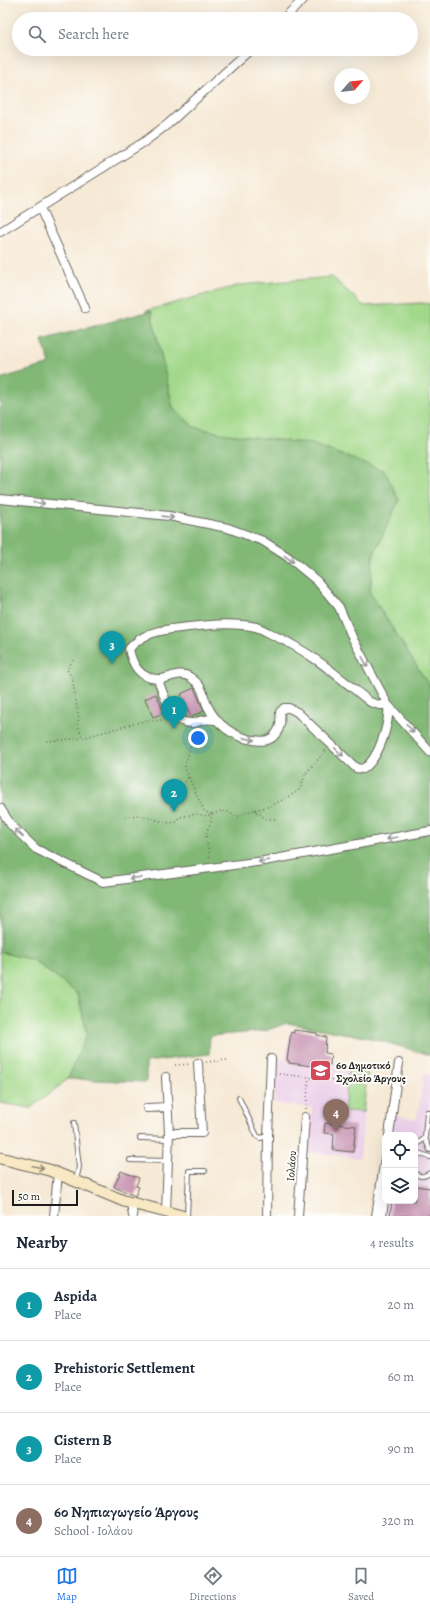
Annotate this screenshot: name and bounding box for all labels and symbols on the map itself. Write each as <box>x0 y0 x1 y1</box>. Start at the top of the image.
north arrow <box>334 68 370 104</box>
one-way arrow <box>32 499 45 507</box>
one-way arrow <box>161 513 174 521</box>
one-way arrow <box>284 554 295 563</box>
pin: 3 <box>99 631 125 664</box>
one-way arrow <box>362 655 369 667</box>
pin: 1 <box>161 696 187 729</box>
one-way arrow <box>405 723 414 733</box>
your location <box>188 728 208 748</box>
one-way arrow <box>242 736 255 744</box>
one-way arrow <box>334 747 344 757</box>
pin: 2 <box>161 779 187 812</box>
one-way arrow <box>14 828 24 838</box>
one-way arrow <box>386 834 399 842</box>
one-way arrow <box>258 857 271 865</box>
one-way arrow <box>129 874 142 882</box>
school or university icon: 6ο Δημοτικό Σχολείο Άργους <box>308 1058 334 1084</box>
place label: 6ο Δημοτικό Σχολείο Άργους <box>336 1058 406 1086</box>
pin: 4 <box>323 1099 349 1132</box>
street label: Ιολάου <box>283 1150 300 1182</box>
one-way arrow <box>31 1164 44 1172</box>
scale bar <box>12 1188 78 1207</box>

